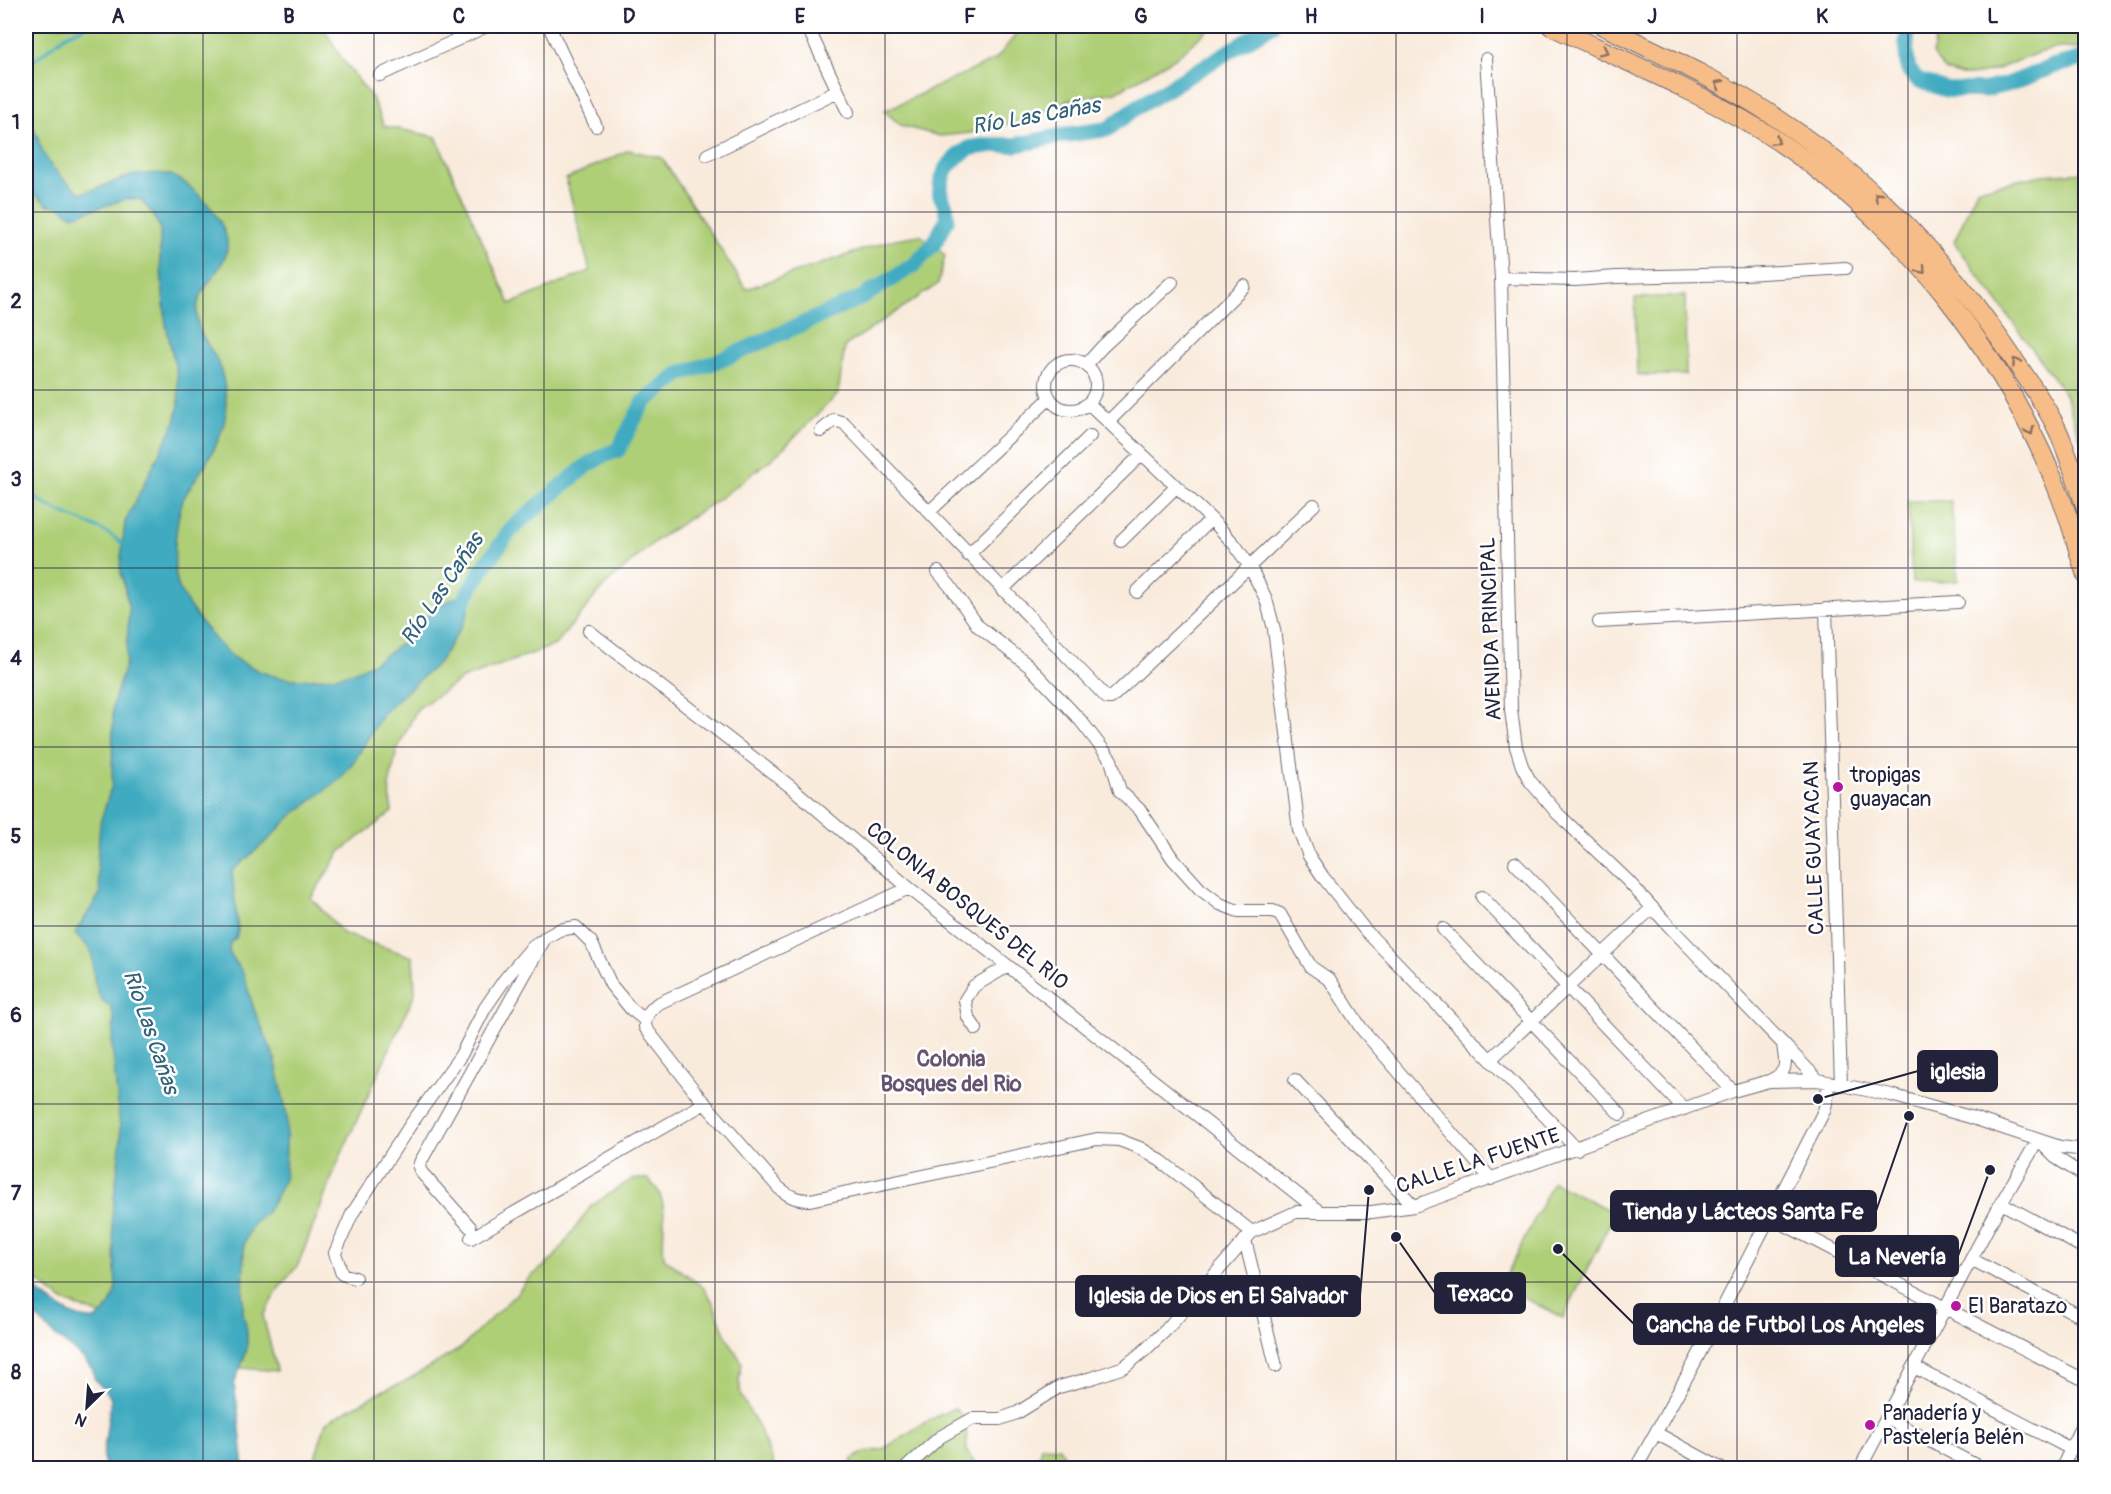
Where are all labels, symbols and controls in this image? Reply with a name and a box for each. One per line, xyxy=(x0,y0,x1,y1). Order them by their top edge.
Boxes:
text: A xyxy=(112,4,125,29)
text: B xyxy=(283,4,295,29)
text: C xyxy=(453,4,465,29)
text: D xyxy=(623,4,636,29)
text: E xyxy=(795,4,806,29)
text: F xyxy=(964,4,976,29)
text: G xyxy=(1134,4,1148,29)
text: H xyxy=(1305,4,1318,29)
text: I xyxy=(1479,4,1485,29)
text: J xyxy=(1647,4,1657,29)
text: K xyxy=(1816,4,1828,29)
text: L xyxy=(1987,4,1999,29)
one-way arrow xyxy=(1597,43,1608,55)
one-way arrow xyxy=(1715,80,1725,91)
water label: Río Las Cañas xyxy=(970,91,1104,141)
text: 1 xyxy=(12,110,20,135)
one-way arrow xyxy=(1769,134,1780,145)
one-way arrow xyxy=(1874,193,1885,204)
one-way arrow xyxy=(1915,263,1926,274)
text: 2 xyxy=(10,289,22,314)
one-way arrow xyxy=(2012,357,2023,368)
one-way arrow xyxy=(2023,425,2034,435)
text: 3 xyxy=(10,467,22,492)
water label: Río Las Cañas xyxy=(394,526,491,650)
street label: AVENIDA PRINCIPAL xyxy=(1474,537,1508,721)
text: 4 xyxy=(10,646,22,671)
street label: CALLE GUAYACAN xyxy=(1797,761,1831,935)
place label: tropigas guayacan xyxy=(1849,762,1931,813)
marker: tropigas guayacan xyxy=(1831,780,1845,794)
street label: COLONIA BOSQUES DEL RIO xyxy=(860,816,1074,996)
text: 5 xyxy=(11,824,22,849)
water label: Río Las Cañas xyxy=(117,966,186,1100)
text: 6 xyxy=(10,1003,22,1028)
district label: Colonia Bosques del Rio xyxy=(880,1045,1022,1098)
callout: iglesia xyxy=(1918,1051,1997,1091)
text: iglesia xyxy=(1930,1058,1986,1086)
street label: CALLE LA FUENTE xyxy=(1393,1122,1563,1200)
text: 7 xyxy=(11,1181,22,1206)
callout: Tienda y Lácteos Santa Fe xyxy=(1611,1191,1876,1231)
text: Tienda y Lácteos Santa Fe xyxy=(1622,1198,1865,1226)
callout: La Nevería xyxy=(1836,1236,1958,1276)
text: La Nevería xyxy=(1848,1243,1946,1271)
callout: Texaco xyxy=(1435,1273,1525,1313)
callout: Iglesia de Dios en El Salvador xyxy=(1076,1276,1360,1316)
text: Texaco xyxy=(1446,1280,1513,1308)
text: Iglesia de Dios en El Salvador xyxy=(1088,1282,1349,1310)
place label: El Baratazo xyxy=(1968,1293,2067,1320)
marker: El Baratazo xyxy=(1949,1299,1963,1313)
callout: Cancha de Futbol Los Angeles xyxy=(1634,1304,1935,1344)
text: Cancha de Futbol Los Angeles xyxy=(1646,1311,1924,1339)
text: 8 xyxy=(11,1360,21,1385)
north arrow xyxy=(57,1377,117,1437)
place label: Panadería y Pastelería Belén xyxy=(1882,1400,2024,1451)
text: N xyxy=(72,1408,90,1431)
marker: Panadería y Pastelería Belén xyxy=(1863,1418,1877,1432)

